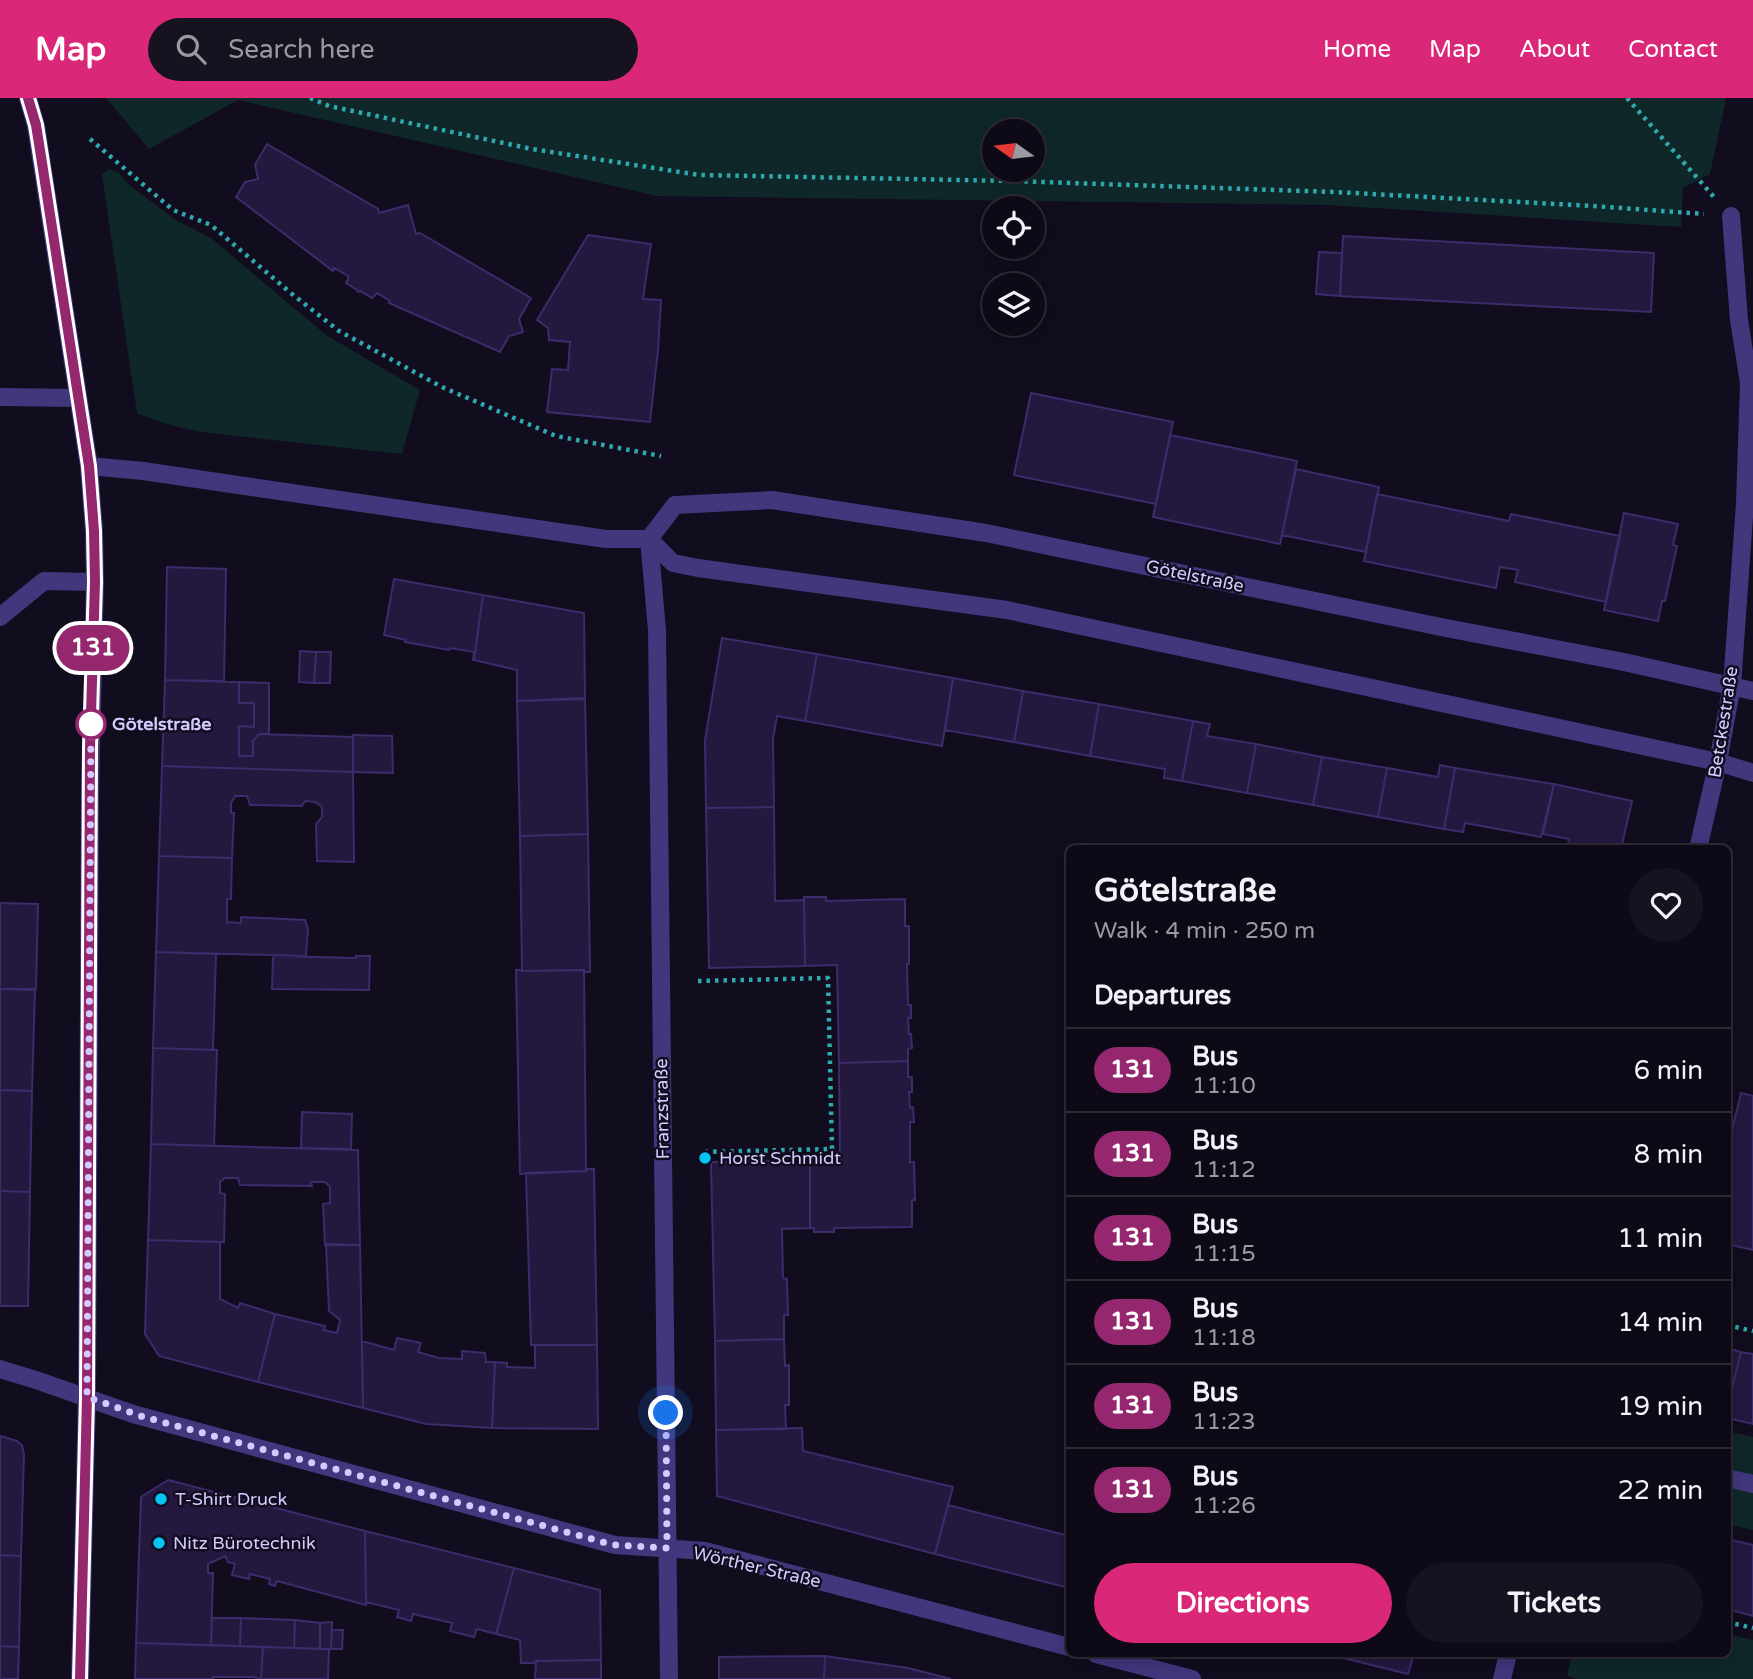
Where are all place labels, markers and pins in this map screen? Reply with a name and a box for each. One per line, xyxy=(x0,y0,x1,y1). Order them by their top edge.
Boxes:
marker: Götelstraße xyxy=(76,709,106,739)
place label: Götelstraße xyxy=(112,713,212,735)
place label: Horst Schmidt xyxy=(719,1147,841,1169)
marker: Horst Schmidt xyxy=(697,1150,713,1166)
place label: T-Shirt Druck xyxy=(175,1488,287,1510)
marker: T-Shirt Druck xyxy=(153,1491,169,1507)
place label: Nitz Bürotechnik xyxy=(173,1532,316,1554)
marker: Nitz Bürotechnik xyxy=(151,1535,167,1551)

